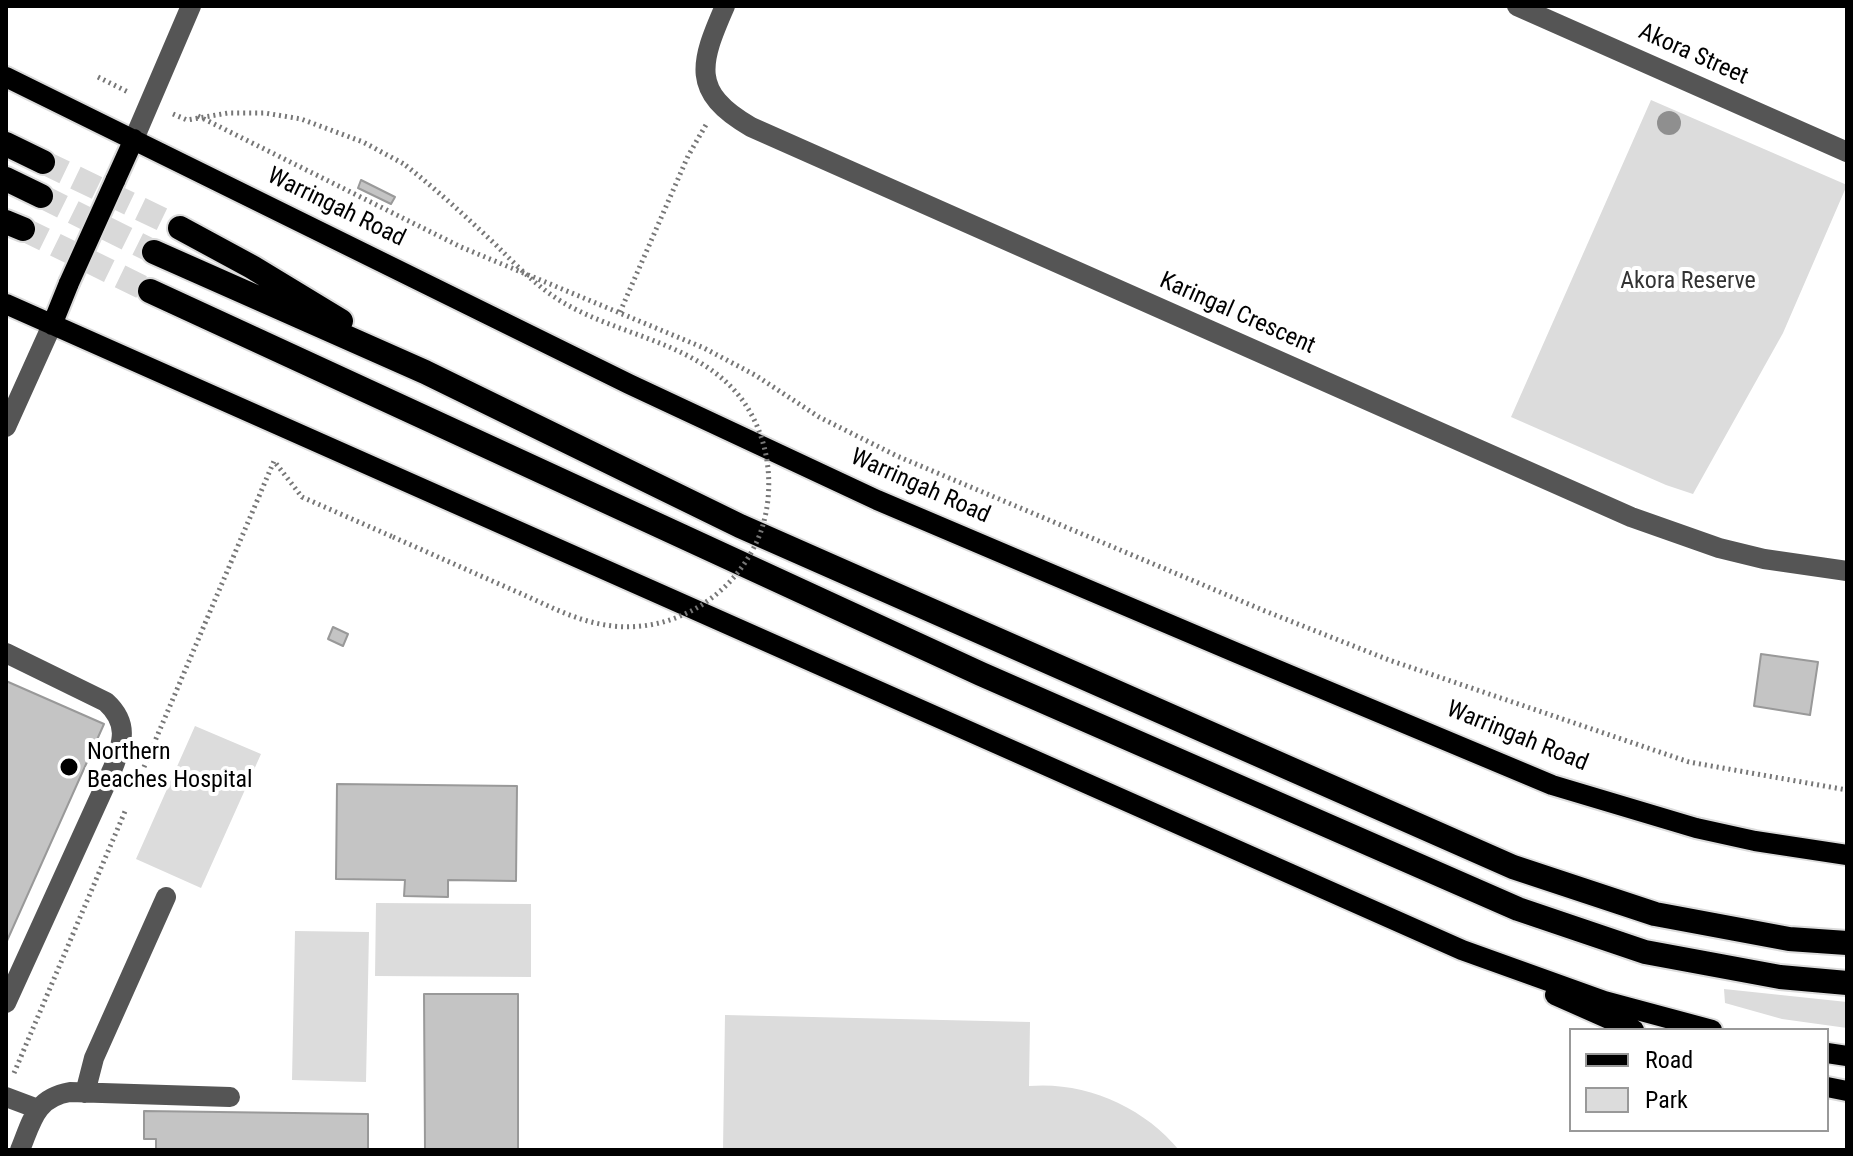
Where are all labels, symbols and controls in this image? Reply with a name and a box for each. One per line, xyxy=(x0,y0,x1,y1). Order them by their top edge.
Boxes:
street label: Akora Street xyxy=(1634,18,1752,92)
street label: Warringah Road xyxy=(262,162,410,254)
street label: Karingal Crescent xyxy=(1155,267,1319,361)
park label: Akora Reserve xyxy=(1620,268,1756,296)
street label: Warringah Road xyxy=(846,443,994,531)
street label: Warringah Road xyxy=(1442,696,1592,778)
place label: Northern Beaches Hospital xyxy=(87,739,253,795)
marker: Northern Beaches Hospital xyxy=(58,756,80,778)
legend xyxy=(1569,1028,1829,1132)
text: Road xyxy=(1645,1046,1693,1074)
text: Park xyxy=(1645,1086,1688,1114)

